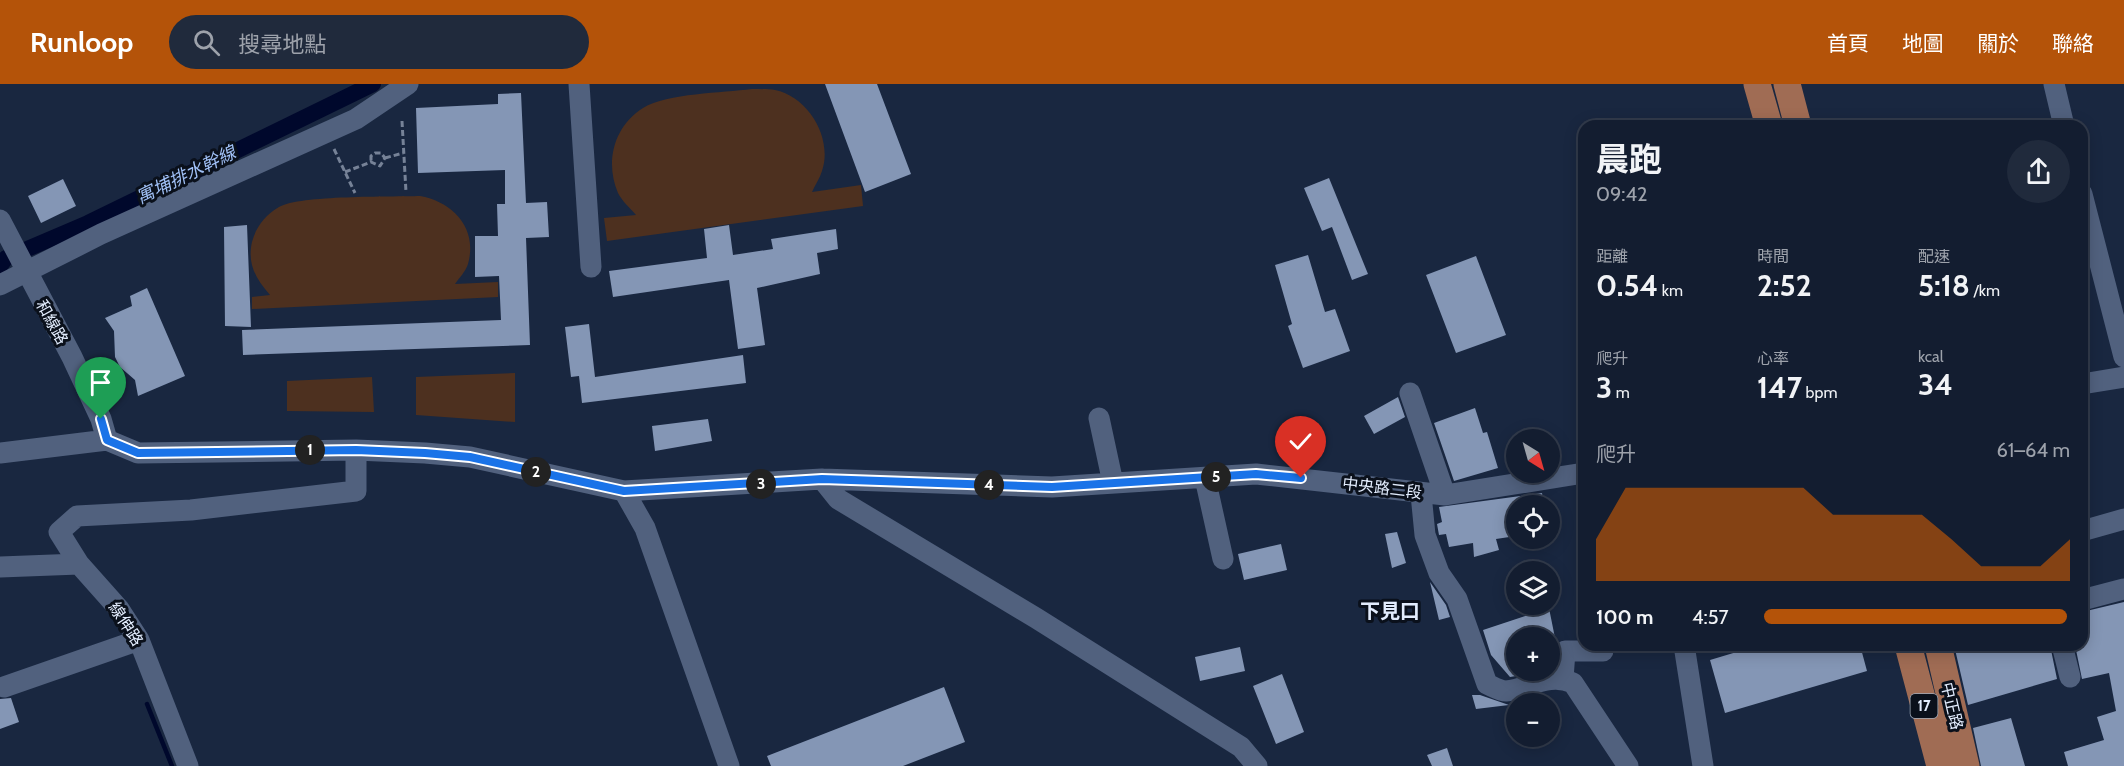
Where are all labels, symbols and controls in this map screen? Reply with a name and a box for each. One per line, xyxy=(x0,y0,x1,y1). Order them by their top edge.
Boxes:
search box xyxy=(169,15,589,69)
text: Runloop xyxy=(30,25,133,59)
icon: search xyxy=(190,26,223,59)
text: 搜尋地點 xyxy=(238,31,326,58)
text: 首頁 xyxy=(1827,31,1869,56)
text: 地圖 xyxy=(1902,31,1944,56)
text: 關於 xyxy=(1977,31,2019,56)
text: 聯絡 xyxy=(2052,31,2094,56)
text: 晨跑 xyxy=(1596,139,1662,179)
button: share xyxy=(2007,140,2070,203)
water label: 寓埔排水幹線 xyxy=(133,141,241,209)
text: 09:42 xyxy=(1596,182,1648,206)
text: 距離 xyxy=(1596,247,1628,266)
text: 時間 xyxy=(1757,247,1789,266)
text: 配速 xyxy=(1918,247,1950,266)
text: 0.54 xyxy=(1596,267,1658,304)
text: 2:52 xyxy=(1757,267,1812,304)
text: 5:18 xyxy=(1918,267,1970,304)
text: km xyxy=(1658,281,1683,300)
text: /km xyxy=(1970,281,2000,300)
street label: 和線路 xyxy=(32,296,72,348)
text: kcal xyxy=(1918,347,1944,366)
text: 爬升 xyxy=(1596,349,1628,368)
text: 心率 xyxy=(1757,349,1789,368)
pin xyxy=(75,357,126,419)
icon: arrive xyxy=(84,366,117,399)
text: 34 xyxy=(1918,366,1953,403)
text: 3 xyxy=(1596,369,1612,406)
text: 147 xyxy=(1757,369,1802,406)
text: m xyxy=(1612,383,1630,402)
text: bpm xyxy=(1802,383,1837,402)
pin xyxy=(1275,416,1326,478)
icon: check xyxy=(1284,425,1317,458)
north arrow xyxy=(1506,429,1560,483)
map controls xyxy=(1506,429,1560,747)
pin: 1 xyxy=(295,435,325,465)
text: 61–64 m xyxy=(1996,438,2070,462)
text: 1 xyxy=(307,440,313,459)
text: 爬升 xyxy=(1596,442,1636,466)
pin: 2 xyxy=(521,457,551,487)
text: 2 xyxy=(532,462,540,481)
pin: 5 xyxy=(1201,462,1231,492)
text: 5 xyxy=(1212,467,1220,486)
pin: 3 xyxy=(746,469,776,499)
pin: 4 xyxy=(974,470,1004,500)
text: 3 xyxy=(757,474,765,493)
street label: 中央路二段 xyxy=(1341,474,1423,502)
text: 4 xyxy=(984,475,994,494)
button: locate xyxy=(1506,495,1560,549)
button: layers xyxy=(1506,561,1560,615)
street label: 線伸路 xyxy=(105,599,147,649)
district label: 下見口 xyxy=(1360,599,1420,623)
text: 100 m xyxy=(1596,605,1654,629)
text: 4:57 xyxy=(1692,605,1729,629)
button: + xyxy=(1506,627,1560,681)
street label: 中正路 xyxy=(1937,680,1967,732)
button: − xyxy=(1506,693,1560,747)
road number: 17 xyxy=(1910,694,1938,718)

